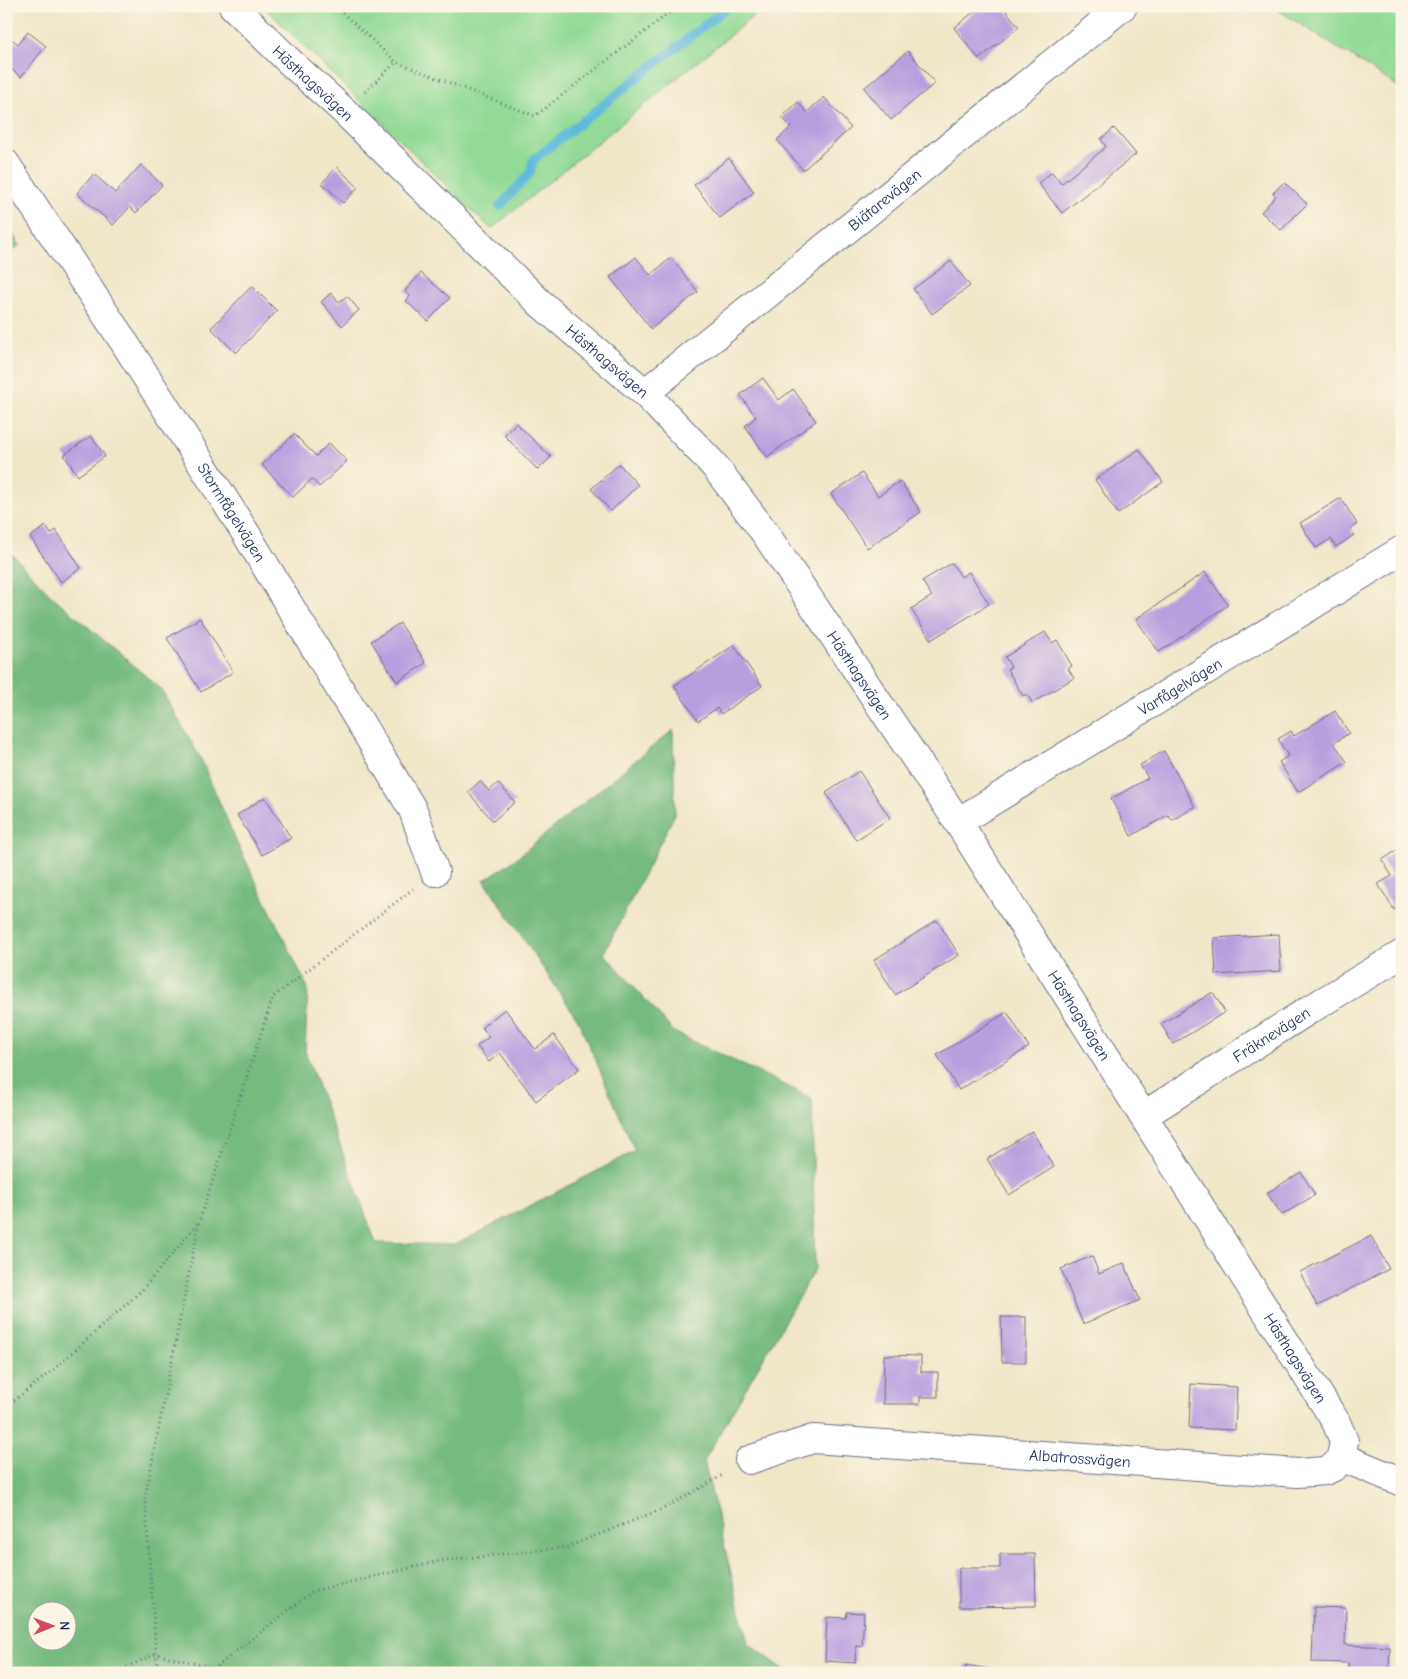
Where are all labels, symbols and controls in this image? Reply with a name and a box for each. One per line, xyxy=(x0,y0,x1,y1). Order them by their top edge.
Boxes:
street label: Hästhagsvägen xyxy=(268,42,357,125)
street label: Biätarevägen xyxy=(845,165,925,235)
street label: Hästhagsvägen xyxy=(562,321,652,402)
street label: Stormfågelvägen xyxy=(193,460,269,565)
street label: Hästhagsvägen xyxy=(823,628,895,723)
street label: Varfågelvägen xyxy=(1135,655,1225,719)
street label: Hästhagsvägen xyxy=(1044,967,1114,1064)
street label: Fräknevägen xyxy=(1230,1004,1314,1066)
street label: Hästhagsvägen xyxy=(1260,1310,1330,1407)
street label: Albatrossvägen xyxy=(1028,1446,1131,1471)
north arrow xyxy=(28,1602,78,1652)
text: N xyxy=(56,1621,73,1630)

